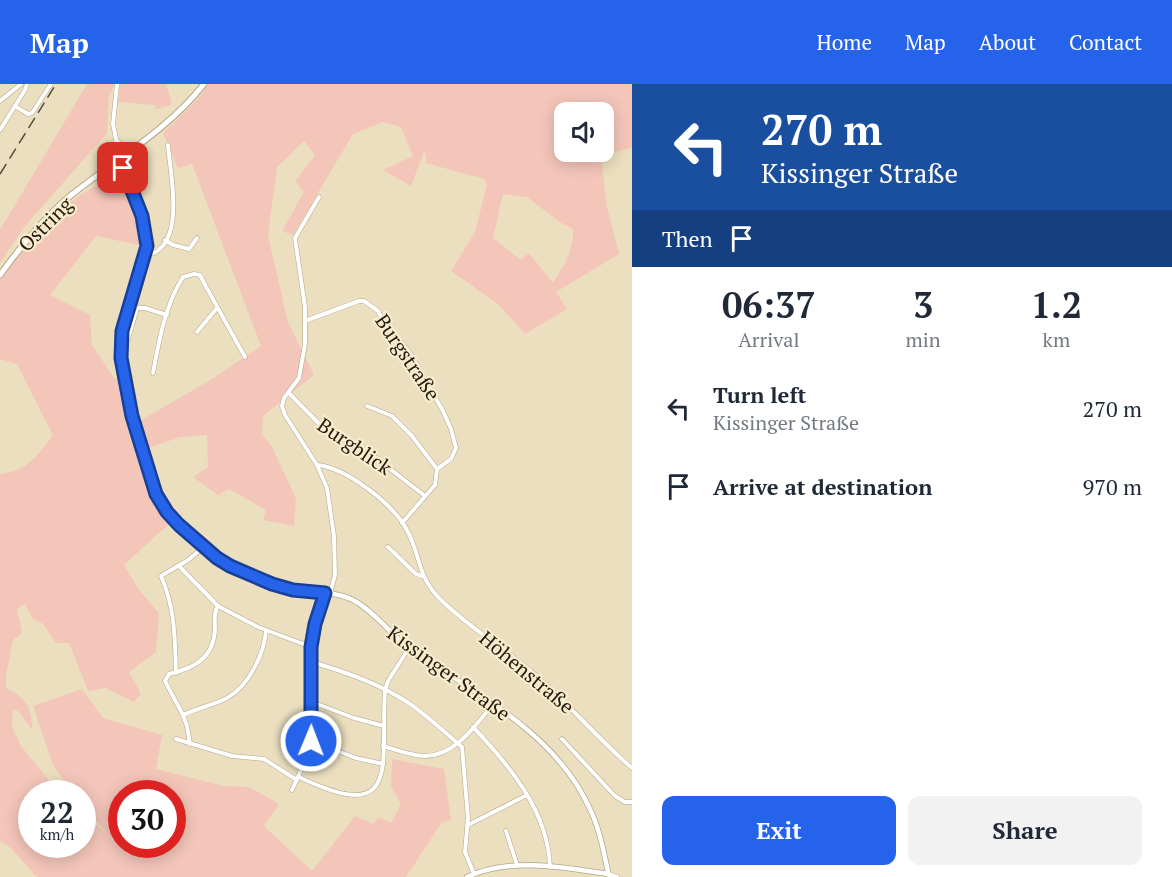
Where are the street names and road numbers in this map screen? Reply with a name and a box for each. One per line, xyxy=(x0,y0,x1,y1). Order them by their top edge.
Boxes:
street label: Ostring xyxy=(12,190,79,257)
street label: Burgstraße xyxy=(369,309,447,405)
street label: Burgblick xyxy=(312,411,398,481)
street label: Kissinger Straße xyxy=(382,619,516,727)
street label: Höhenstraße xyxy=(474,624,580,720)

